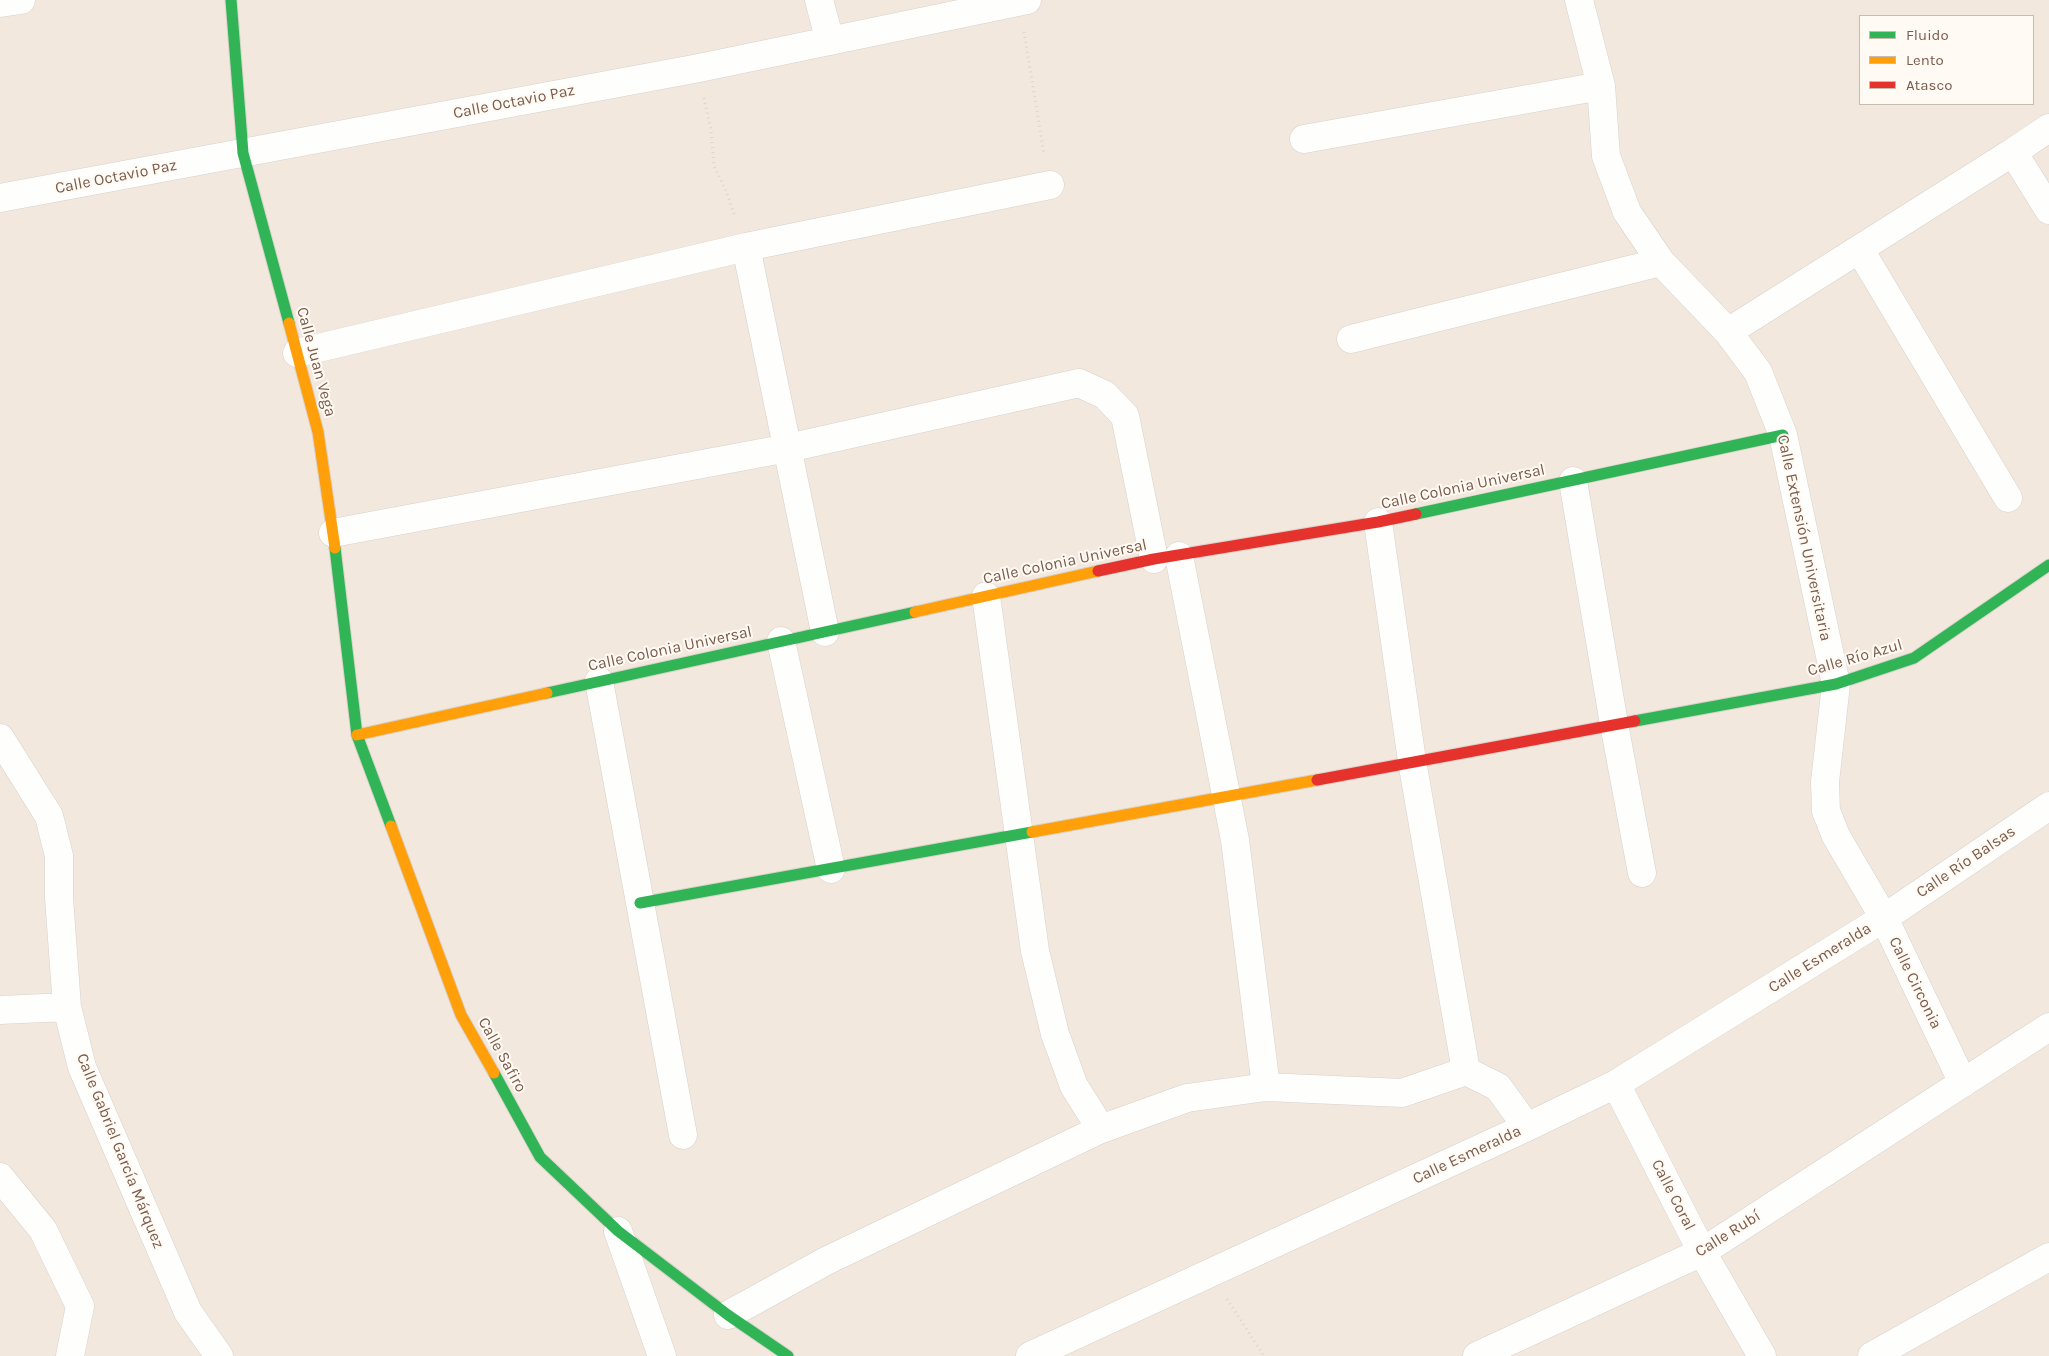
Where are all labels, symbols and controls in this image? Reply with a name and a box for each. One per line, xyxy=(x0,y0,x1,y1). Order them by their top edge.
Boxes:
legend xyxy=(1859,15,2034,105)
text: Fluido xyxy=(1906,26,1949,44)
text: Lento xyxy=(1906,51,1944,69)
text: Atasco xyxy=(1906,76,1952,94)
street label: Calle Octavio Paz xyxy=(451,81,577,123)
street label: Calle Octavio Paz xyxy=(53,156,179,198)
street label: Calle Juan Vega xyxy=(292,305,340,419)
street label: Calle Extensión Universitaria xyxy=(1773,433,1835,643)
street label: Calle Colonia Universal xyxy=(1379,460,1547,514)
street label: Calle Colonia Universal xyxy=(981,535,1149,589)
street label: Calle Colonia Universal xyxy=(586,622,754,676)
street label: Calle Río Azul xyxy=(1805,635,1905,681)
street label: Calle Río Balsas xyxy=(1913,822,2019,902)
street label: Calle Esmeralda xyxy=(1765,919,1875,997)
street label: Calle Circonia xyxy=(1884,934,1946,1032)
street label: Calle Safiro xyxy=(474,1014,530,1096)
street label: Calle Gabriel García Márquez xyxy=(72,1051,168,1251)
street label: Calle Esmeralda xyxy=(1410,1121,1524,1189)
street label: Calle Coral xyxy=(1647,1156,1699,1234)
street label: Calle Rubí xyxy=(1692,1206,1764,1262)

